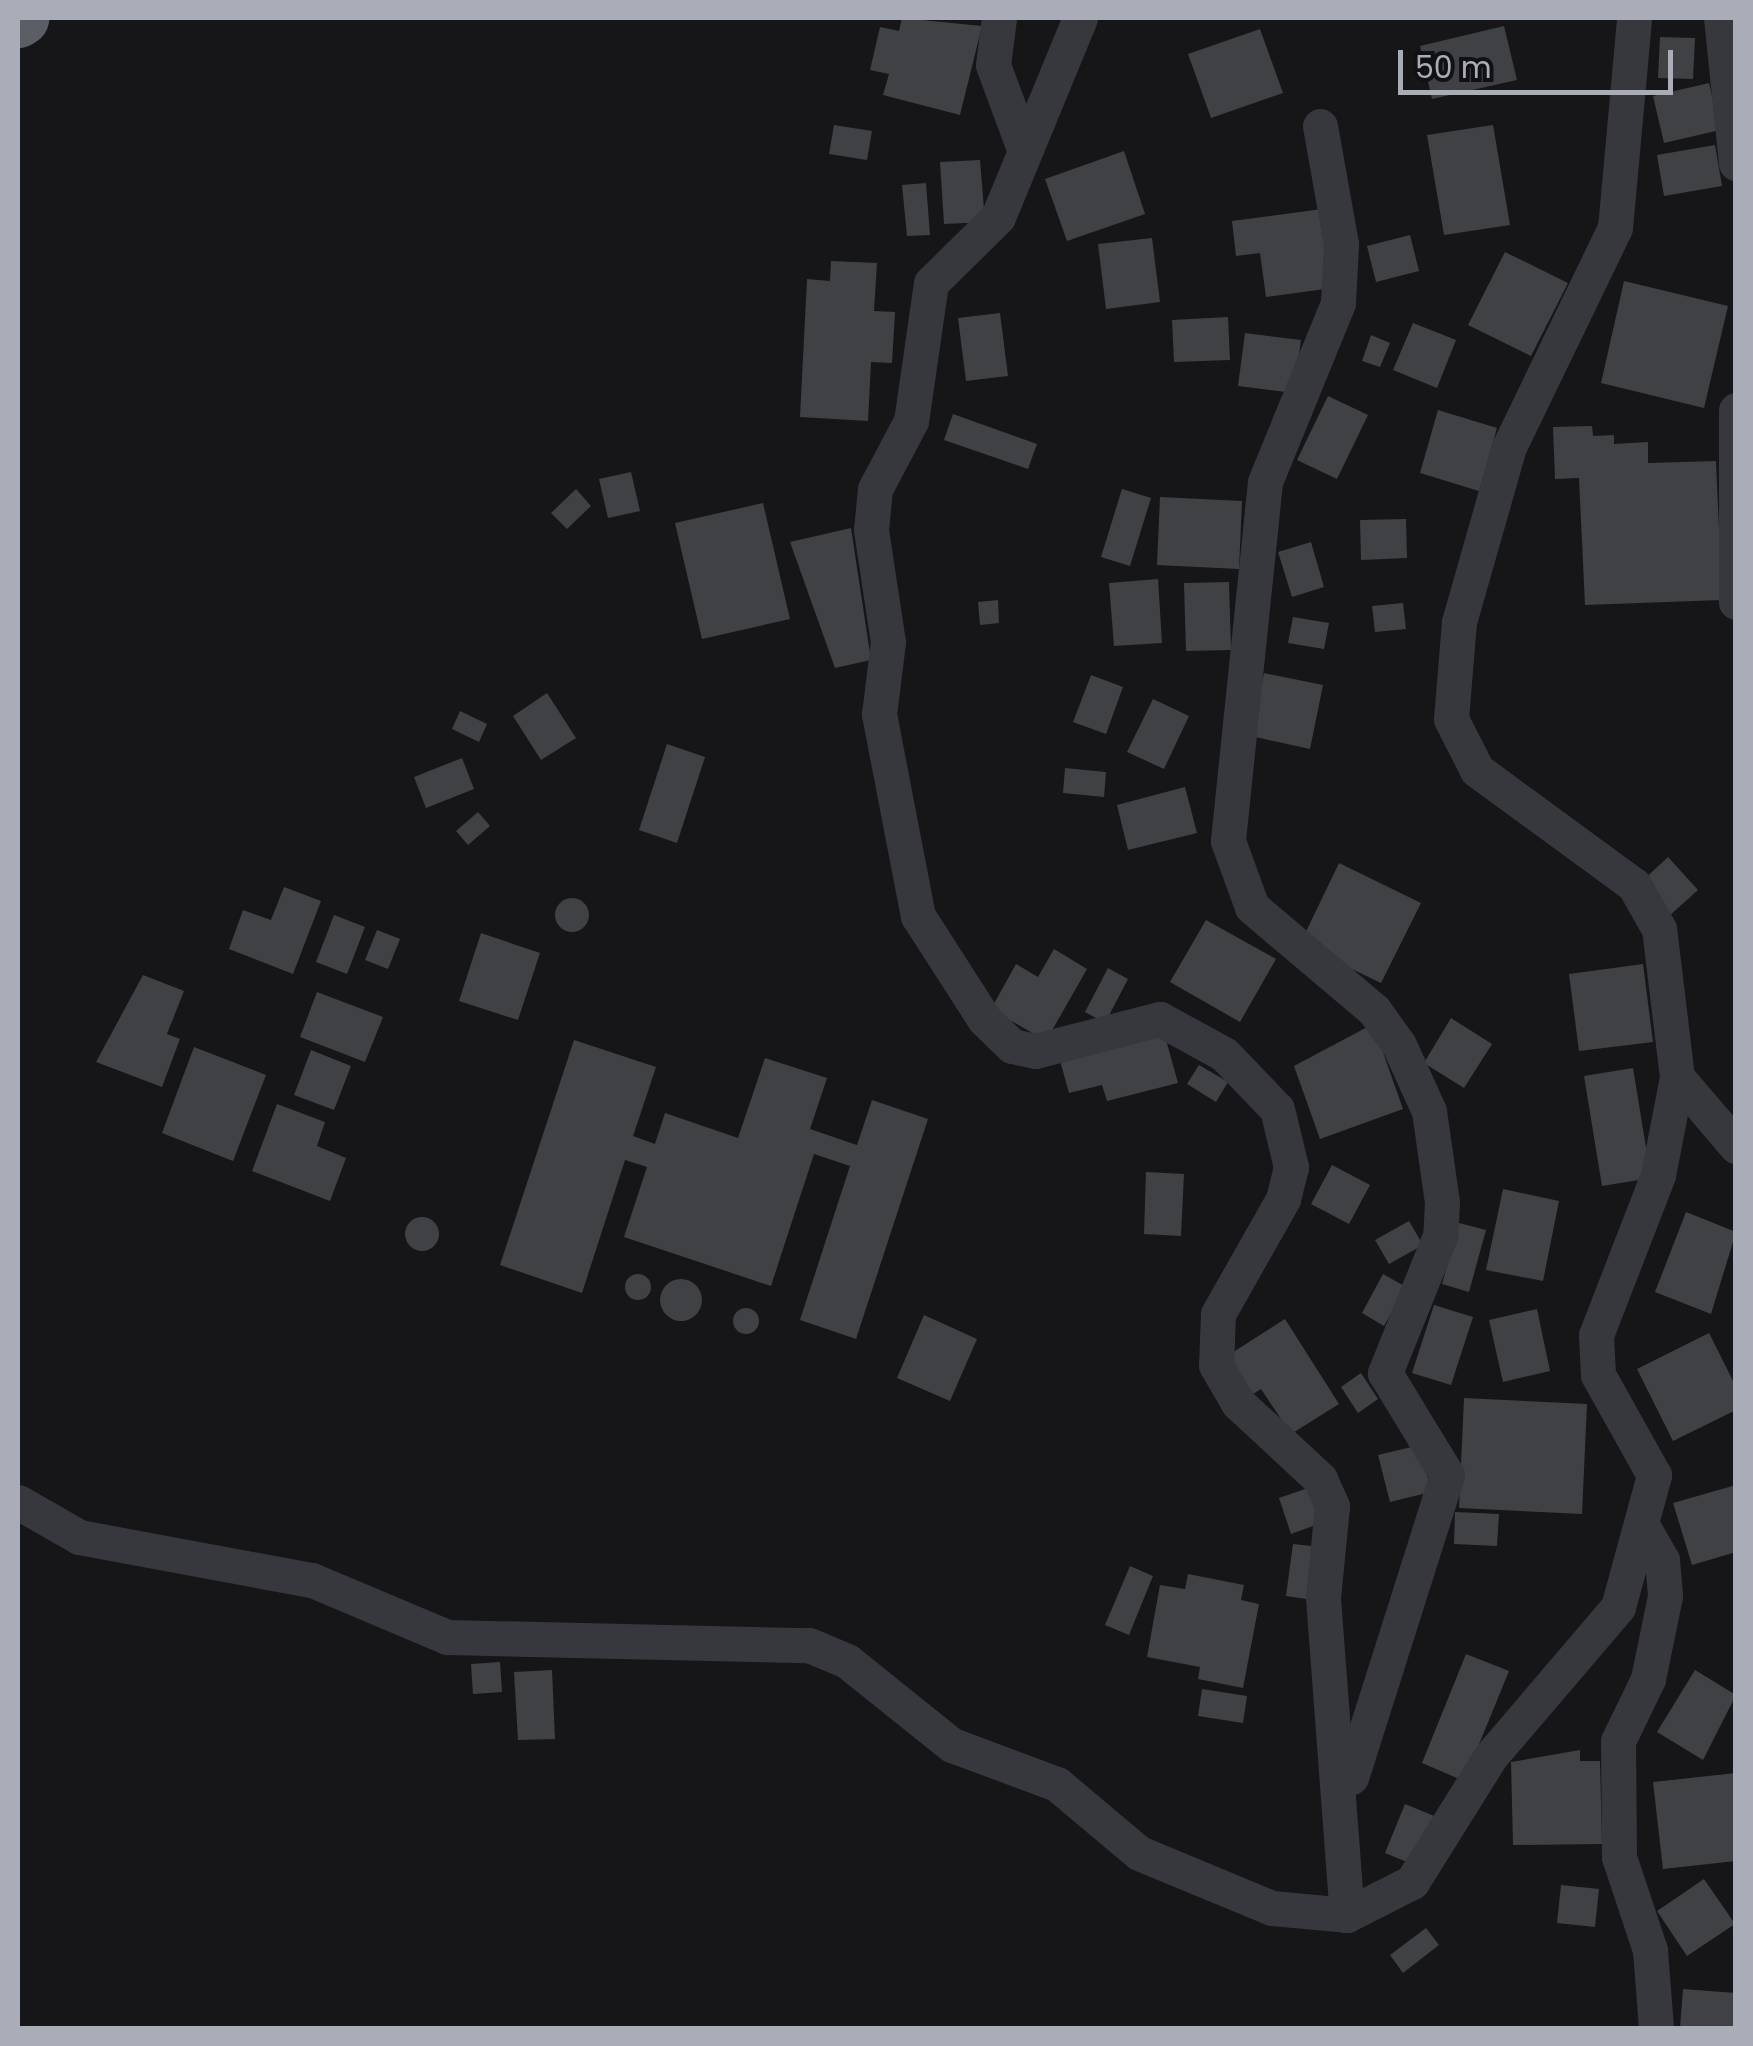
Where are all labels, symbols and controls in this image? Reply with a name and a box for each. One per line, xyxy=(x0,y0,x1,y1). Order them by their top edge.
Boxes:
scale bar xyxy=(1403,30,1678,92)
text: 50 m xyxy=(1415,46,1492,89)

